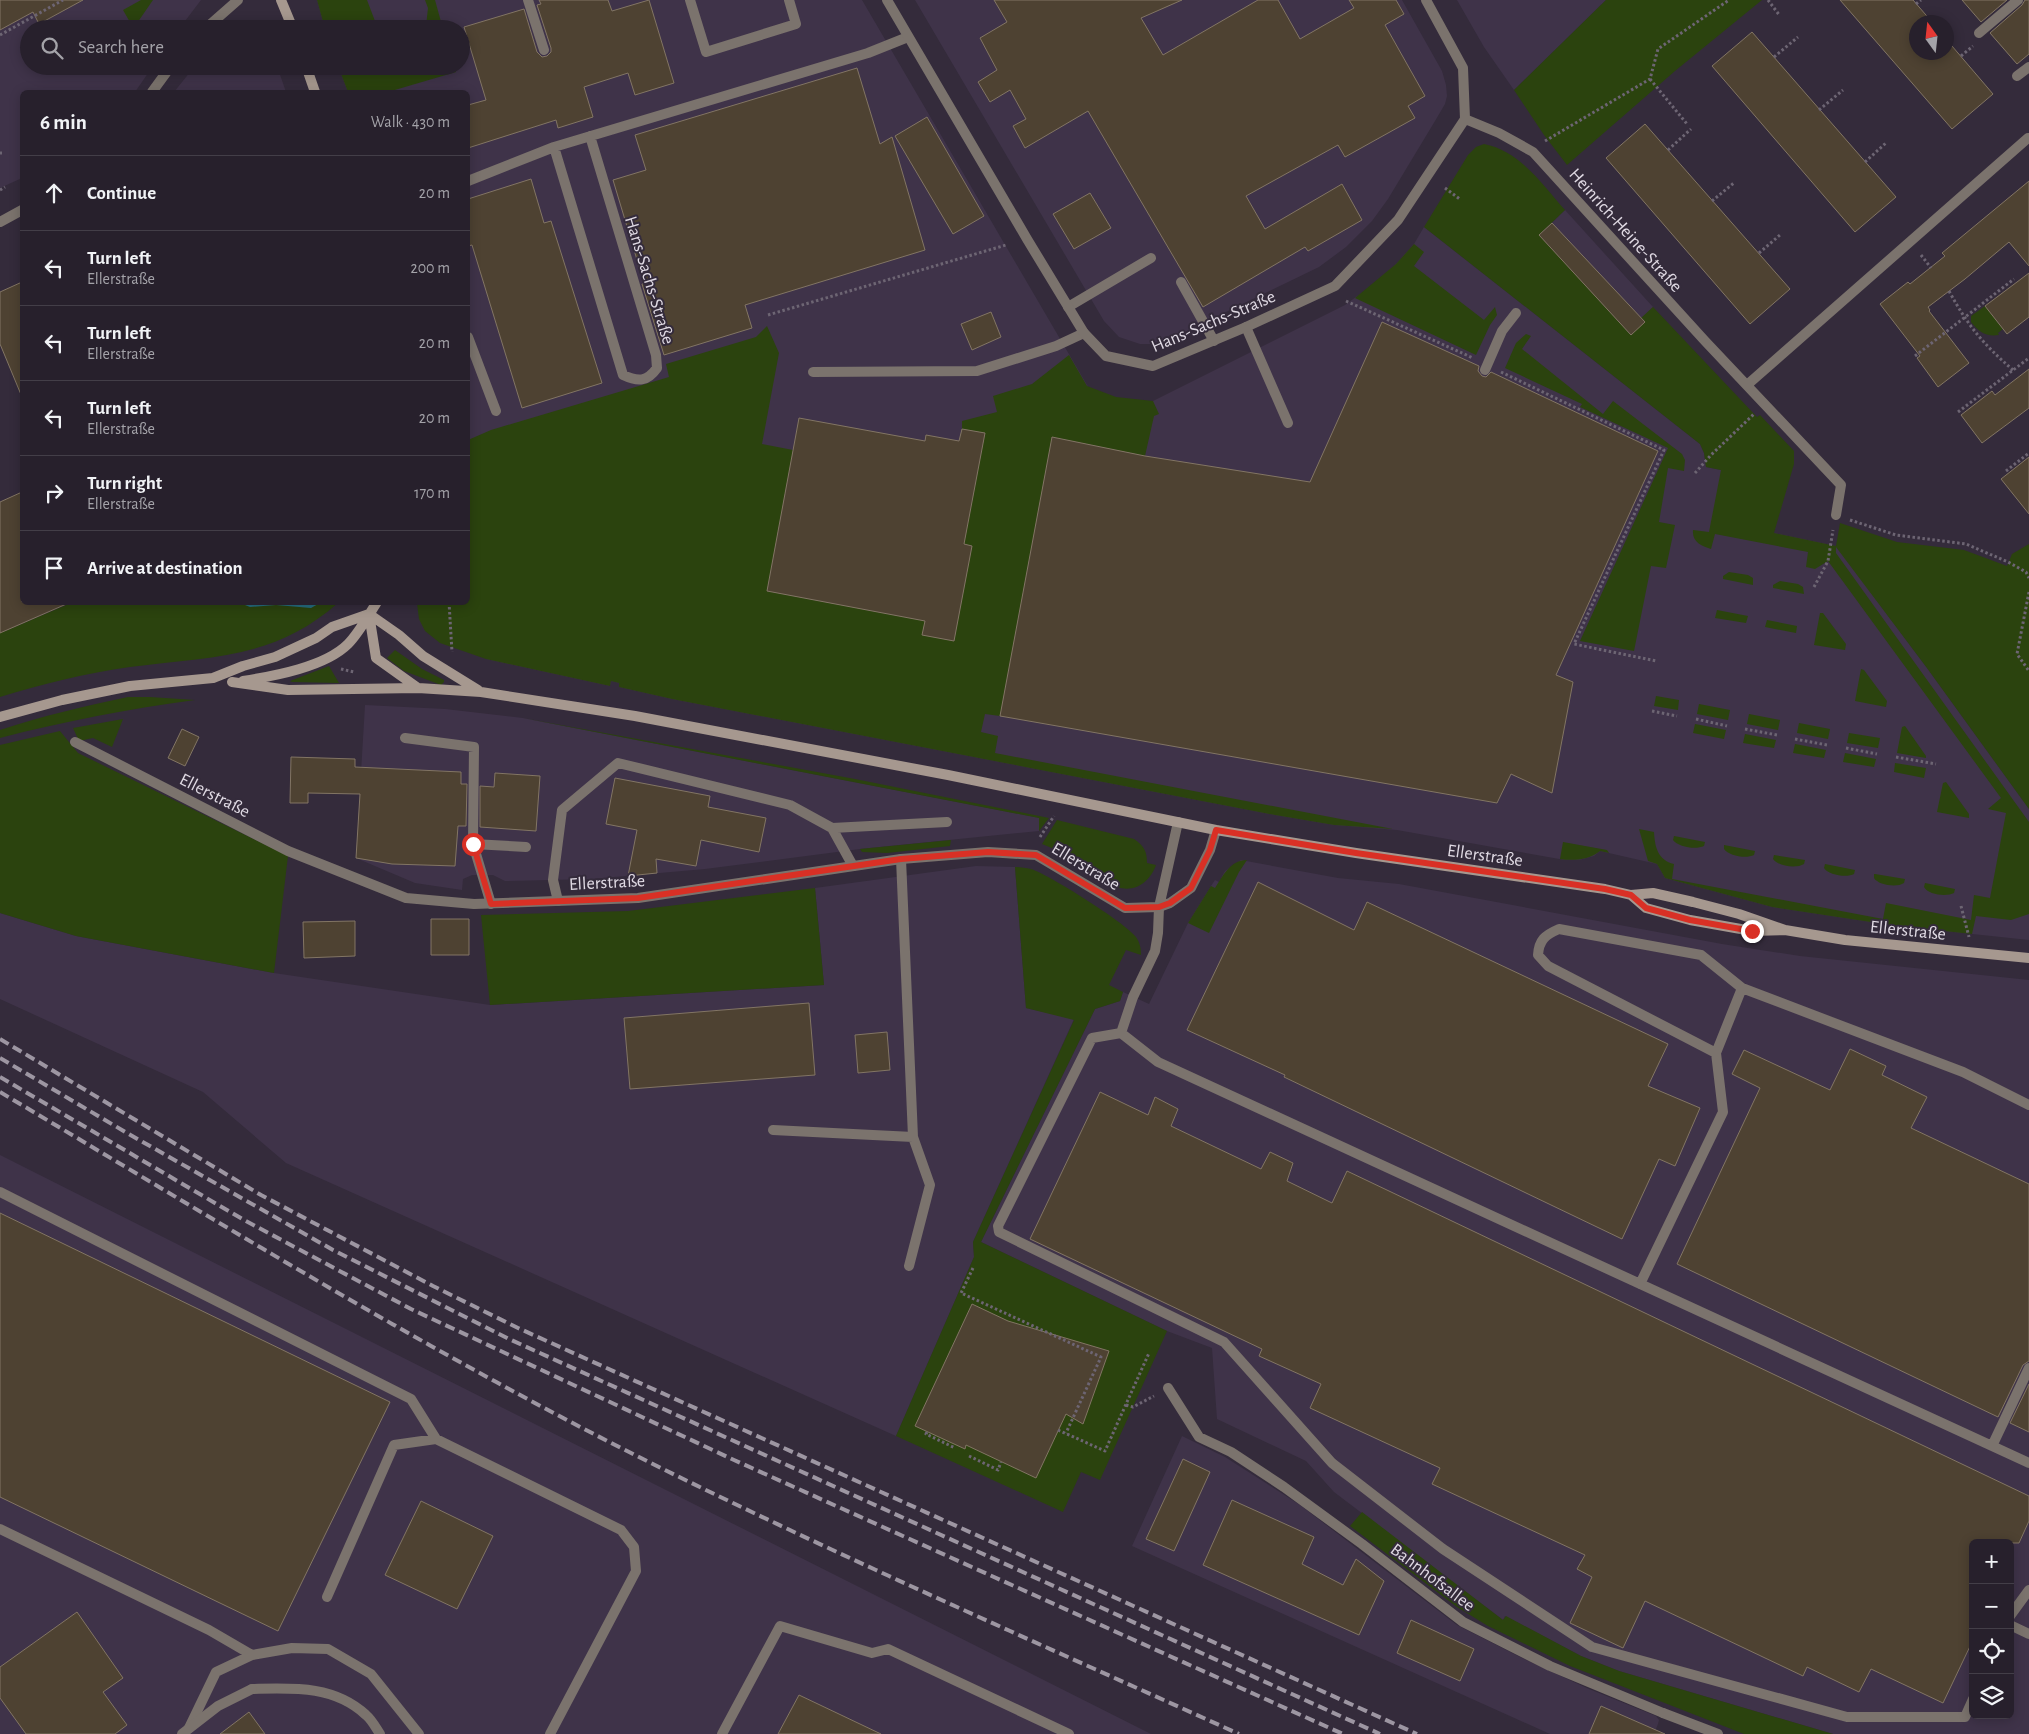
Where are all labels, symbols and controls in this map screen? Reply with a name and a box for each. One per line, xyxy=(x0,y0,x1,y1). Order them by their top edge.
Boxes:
north arrow xyxy=(1909,15,1954,60)
search box xyxy=(20,20,470,75)
icon: search xyxy=(38,34,66,62)
text: Search here xyxy=(78,38,164,57)
text: 6 min xyxy=(40,112,87,133)
text: Walk · 430 m xyxy=(371,114,450,130)
street label: Heinrich-Heine-Straße xyxy=(1565,165,1685,296)
icon: ahead xyxy=(40,179,68,207)
text: Continue xyxy=(87,184,156,203)
text: 20 m xyxy=(419,185,450,201)
street label: Hans-Sachs-Straße xyxy=(621,214,677,346)
text: Turn left xyxy=(87,249,151,268)
icon: left xyxy=(40,254,68,282)
text: 200 m xyxy=(410,260,450,276)
text: Ellerstraße xyxy=(87,271,155,287)
street label: Hans-Sachs-Straße xyxy=(1149,288,1278,356)
text: Turn left xyxy=(87,324,151,343)
icon: left xyxy=(40,329,68,357)
text: 20 m xyxy=(419,335,450,351)
text: Ellerstraße xyxy=(87,346,155,362)
text: Turn left xyxy=(87,399,151,418)
icon: left xyxy=(40,404,68,432)
text: 20 m xyxy=(419,410,450,426)
text: Ellerstraße xyxy=(87,421,155,437)
text: Turn right xyxy=(87,474,162,493)
icon: right xyxy=(40,479,68,507)
text: 170 m xyxy=(414,485,450,501)
text: Ellerstraße xyxy=(87,496,155,512)
icon: arrive xyxy=(40,554,68,582)
text: Arrive at destination xyxy=(87,559,243,578)
street label: Ellerstraße xyxy=(176,771,253,821)
route start xyxy=(462,833,485,856)
street label: Ellerstraße xyxy=(1048,839,1123,894)
street label: Ellerstraße xyxy=(1446,842,1524,870)
street label: Ellerstraße xyxy=(568,872,646,894)
street label: Ellerstraße xyxy=(1869,918,1947,944)
route end xyxy=(1741,920,1764,943)
map controls xyxy=(1969,1539,2014,1719)
button: + xyxy=(1969,1539,2014,1584)
street label: Bahnhofsallee xyxy=(1387,1540,1478,1615)
button: − xyxy=(1969,1584,2014,1629)
button: locate xyxy=(1969,1629,2014,1674)
button: layers xyxy=(1969,1674,2014,1719)

